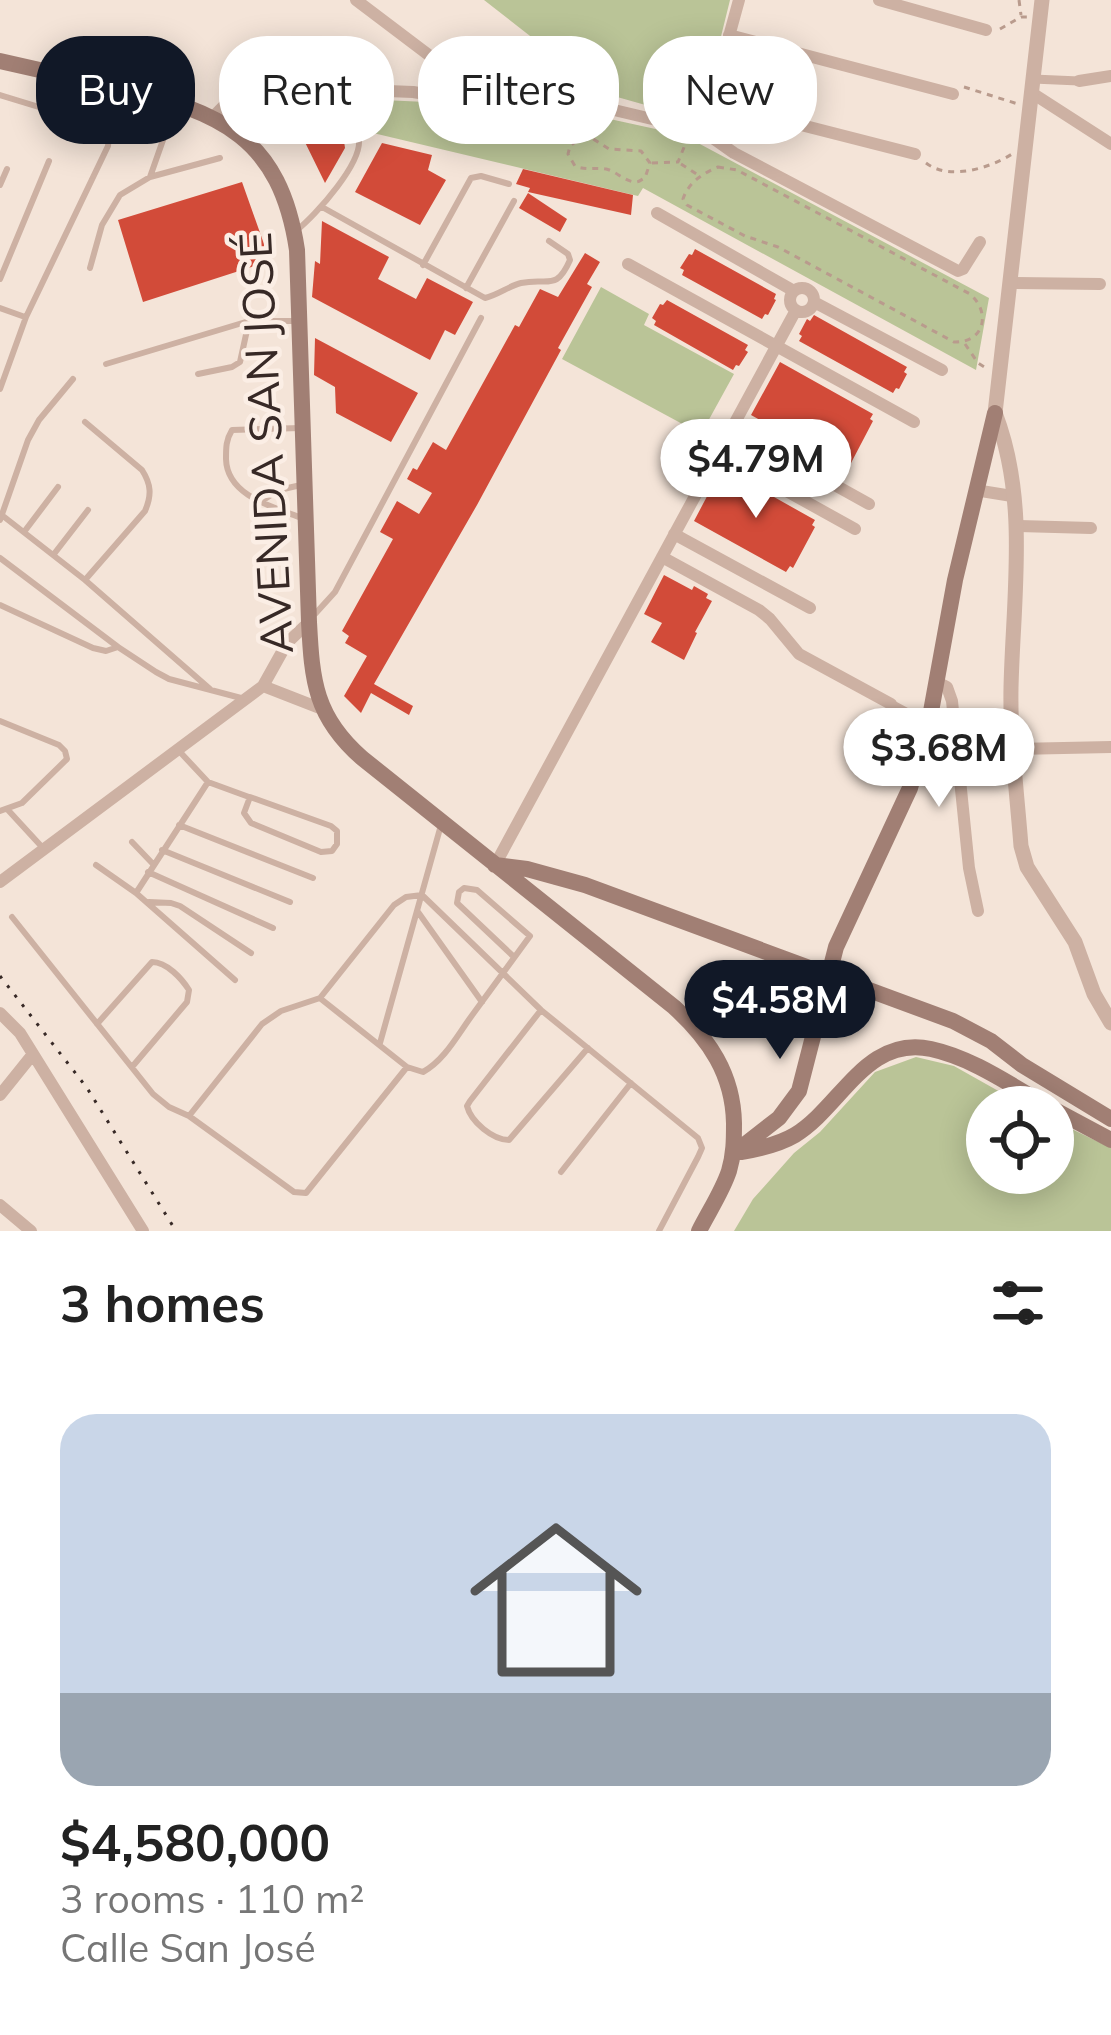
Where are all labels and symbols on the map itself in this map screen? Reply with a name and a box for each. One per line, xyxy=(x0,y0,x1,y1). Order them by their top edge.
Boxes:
street label: AVENIDA SAN JOSÉ xyxy=(226,231,304,655)
pin: $4.79M xyxy=(658,419,854,521)
pin: $3.68M xyxy=(841,708,1037,810)
pin: $4.58M xyxy=(682,960,878,1062)

